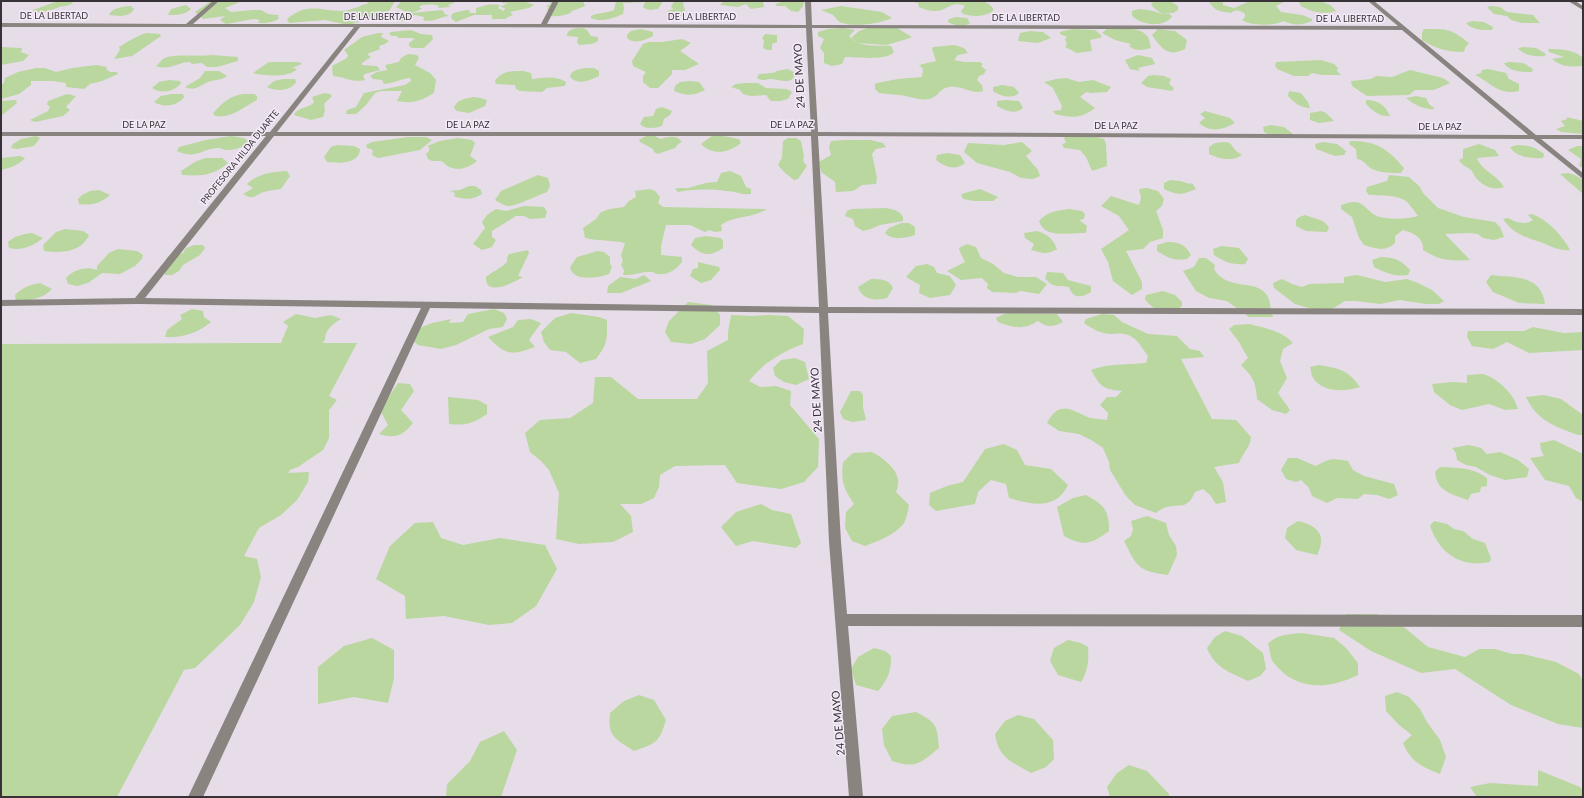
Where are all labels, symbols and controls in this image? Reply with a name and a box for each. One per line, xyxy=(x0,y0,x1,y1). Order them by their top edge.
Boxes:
street label: DE LA LIBERTAD xyxy=(20,10,88,21)
street label: DE LA LIBERTAD xyxy=(344,11,412,22)
street label: DE LA LIBERTAD xyxy=(668,11,736,22)
street label: DE LA LIBERTAD xyxy=(992,12,1060,23)
street label: DE LA LIBERTAD xyxy=(1316,13,1384,24)
street label: 24 DE MAYO xyxy=(790,43,807,109)
street label: PROFESORA HILDA DUARTE xyxy=(198,107,281,206)
street label: DE LA PAZ xyxy=(122,119,166,130)
street label: DE LA PAZ xyxy=(446,119,490,130)
street label: DE LA PAZ xyxy=(770,119,814,130)
street label: DE LA PAZ xyxy=(1094,120,1138,131)
street label: DE LA PAZ xyxy=(1418,121,1462,132)
street label: 24 DE MAYO xyxy=(807,367,824,433)
street label: 24 DE MAYO xyxy=(828,690,847,756)

